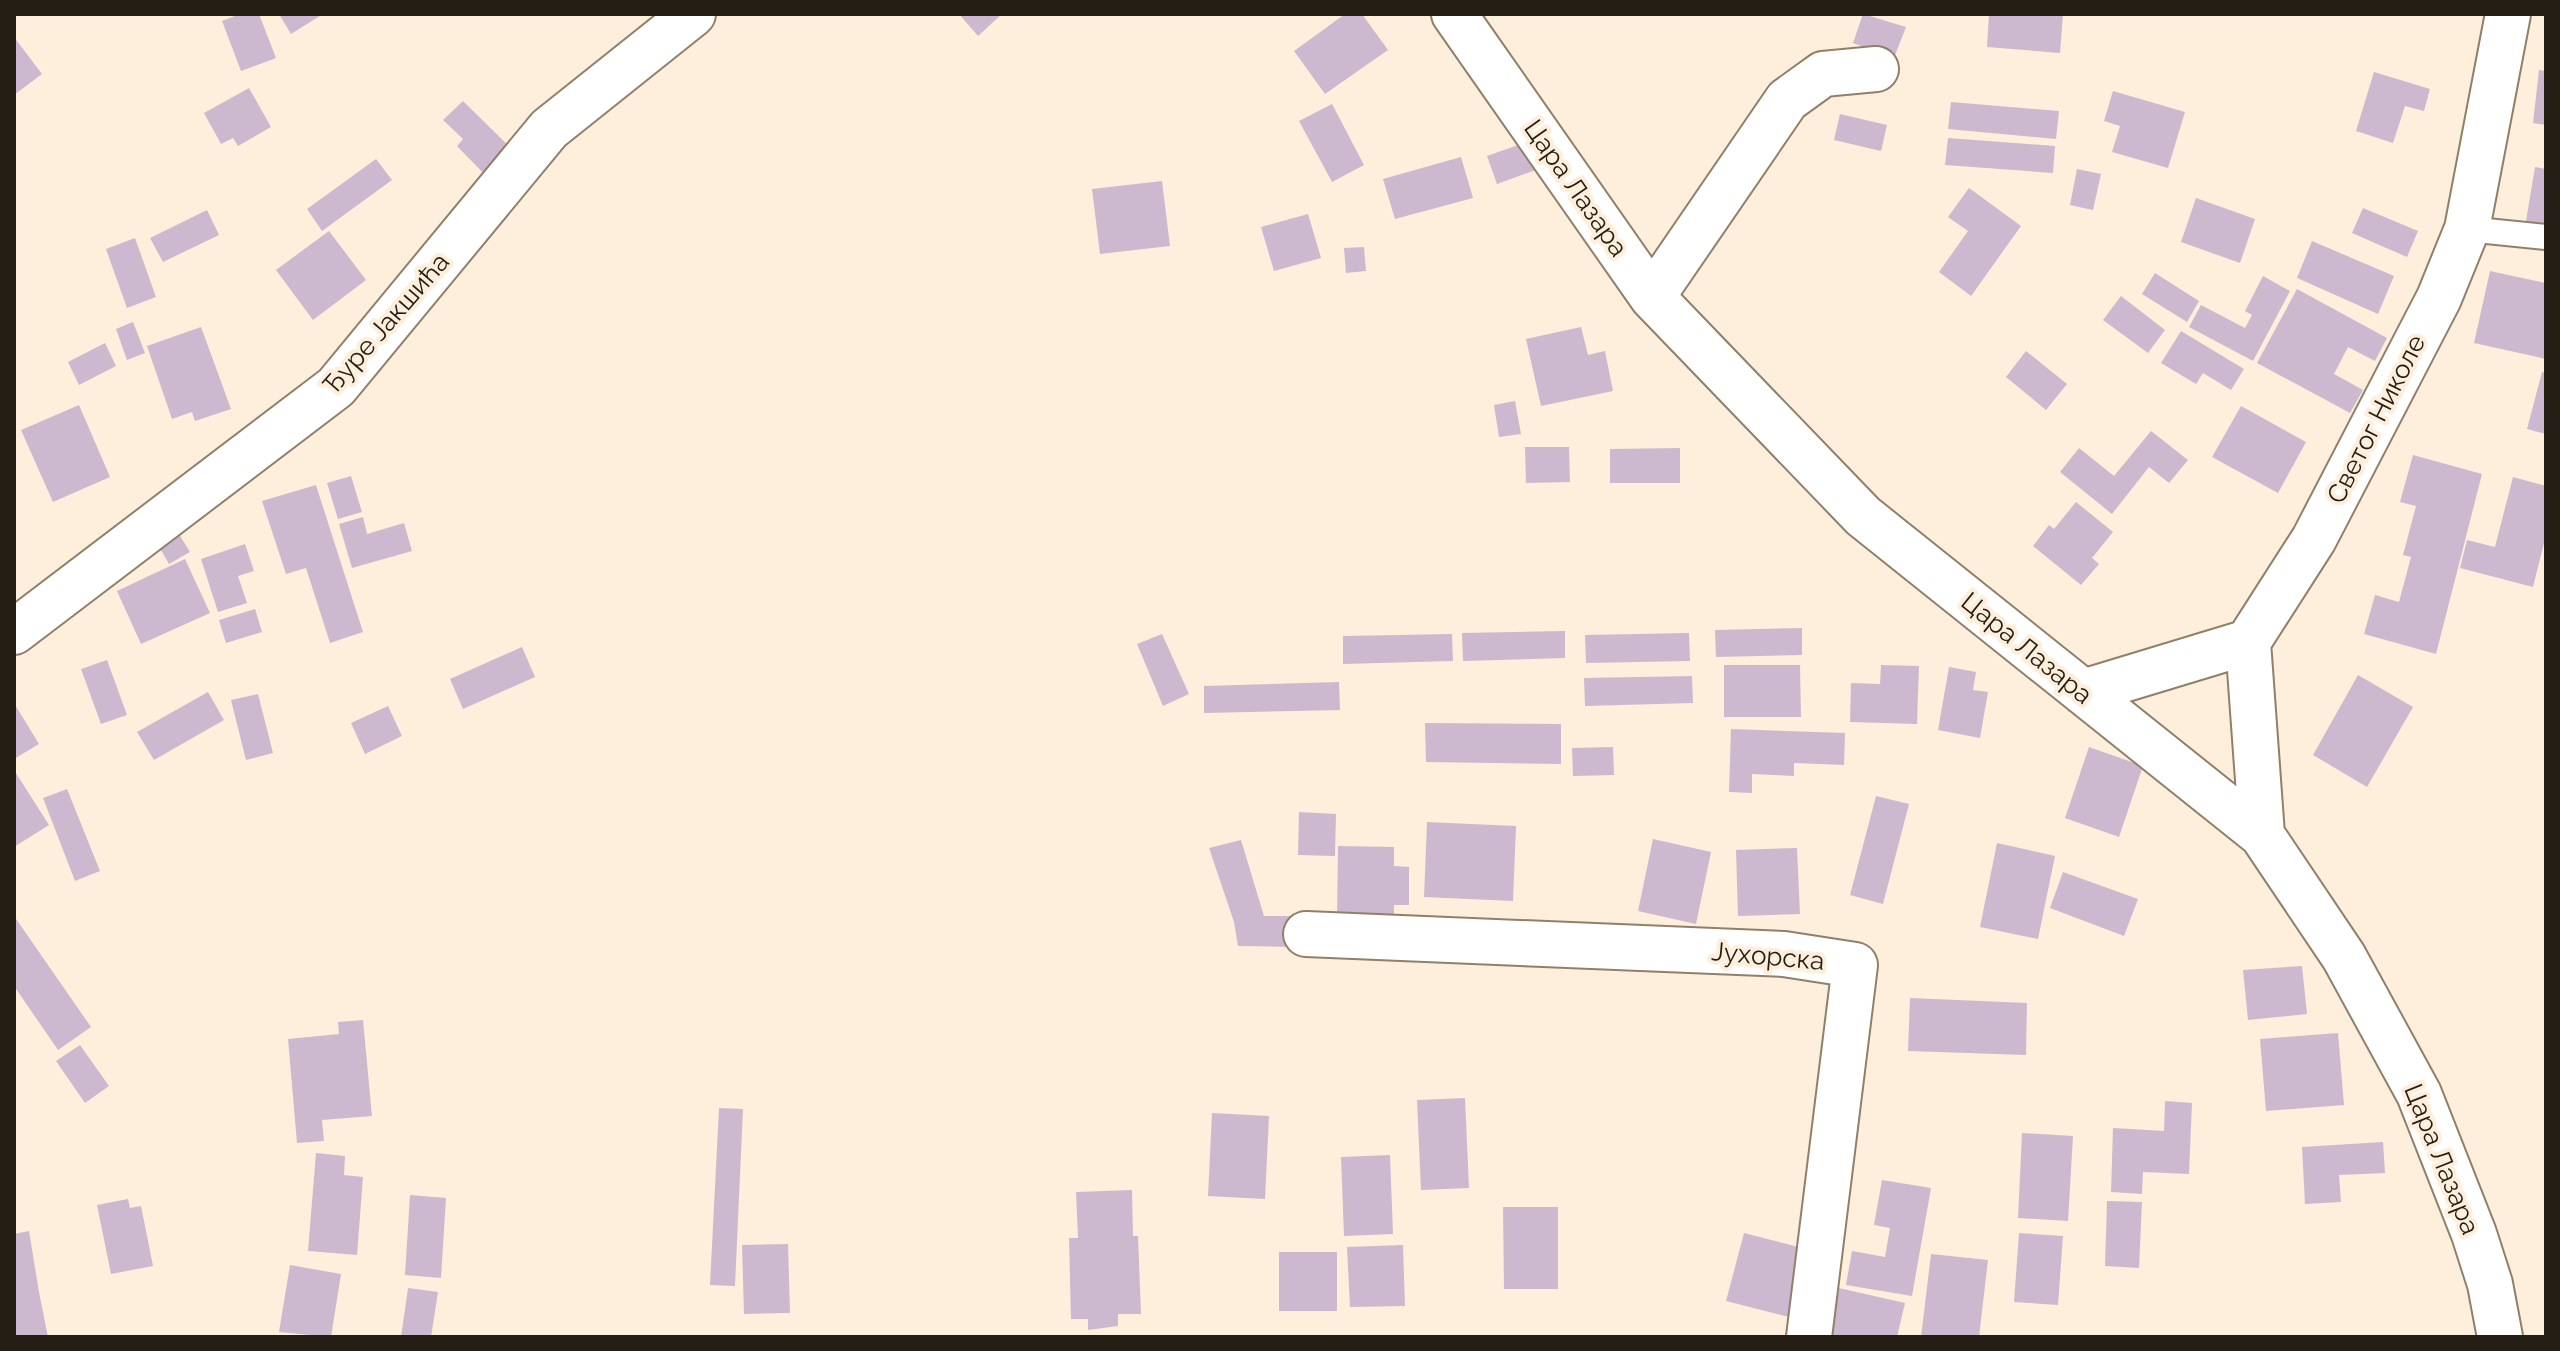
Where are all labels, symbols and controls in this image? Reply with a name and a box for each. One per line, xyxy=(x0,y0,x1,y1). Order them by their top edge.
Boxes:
street label: Цара Лазара xyxy=(1518,114,1634,262)
street label: Ђуре Јакшића xyxy=(317,247,455,399)
street label: Светог Николе xyxy=(2321,330,2431,508)
street label: Цара Лазара xyxy=(1956,586,2098,710)
street label: Јухорска xyxy=(1710,936,1826,976)
street label: Цара Лазара xyxy=(2398,1079,2486,1239)

